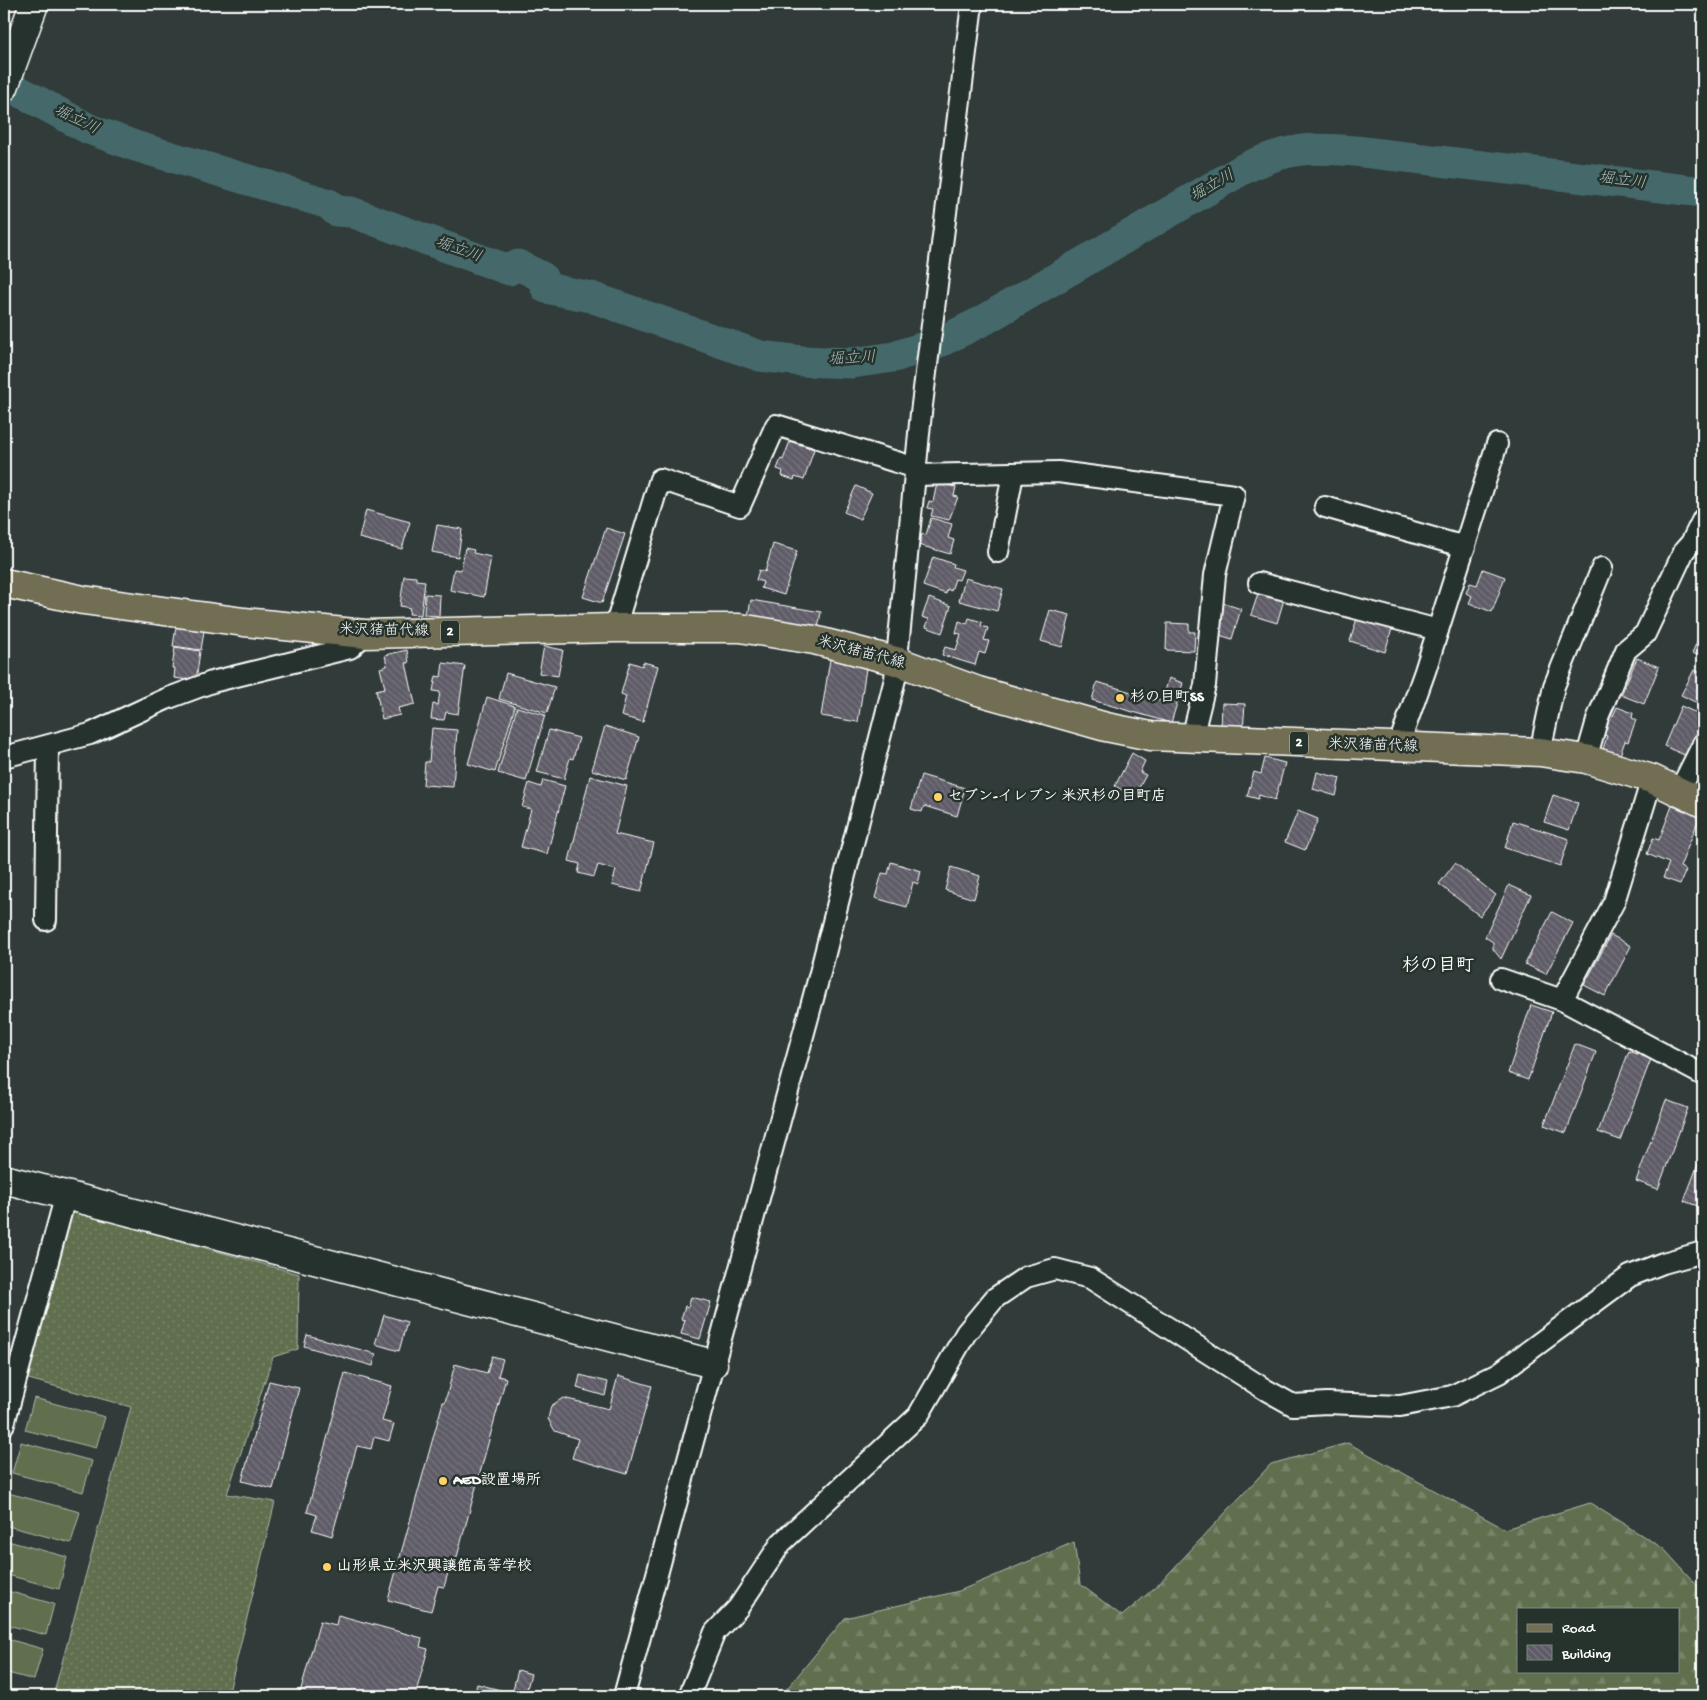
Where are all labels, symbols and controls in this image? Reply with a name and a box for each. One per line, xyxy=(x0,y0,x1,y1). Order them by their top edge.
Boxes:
water label: 堀立川 xyxy=(50,101,102,140)
water label: 堀立川 xyxy=(1187,166,1239,207)
water label: 堀立川 xyxy=(1597,169,1647,194)
water label: 堀立川 xyxy=(432,233,484,268)
water label: 堀立川 xyxy=(827,348,876,371)
street label: 米沢猪苗代線 xyxy=(339,620,429,641)
road number: 2 xyxy=(441,620,459,644)
street label: 米沢猪苗代線 xyxy=(815,632,907,673)
place label: 杉の目町SS xyxy=(1130,689,1205,707)
marker: 杉の目町SS xyxy=(1114,692,1126,704)
road number: 2 xyxy=(1290,731,1308,754)
street label: 米沢猪苗代線 xyxy=(1328,734,1418,757)
place label: セブン-イレブン 米沢杉の目町店 xyxy=(948,787,1166,806)
marker: セブン-イレブン 米沢杉の目町店 xyxy=(932,791,944,803)
district label: 杉の目町 xyxy=(1402,955,1474,977)
place label: AED設置場所 xyxy=(452,1472,541,1490)
marker: AED設置場所 xyxy=(437,1475,449,1487)
place label: 山形県立米沢興譲館高等学校 xyxy=(337,1557,532,1576)
marker: 山形県立米沢興譲館高等学校 xyxy=(321,1561,333,1573)
legend xyxy=(1517,1608,1680,1672)
text: Road xyxy=(1562,1620,1596,1638)
text: Building xyxy=(1561,1646,1611,1664)

